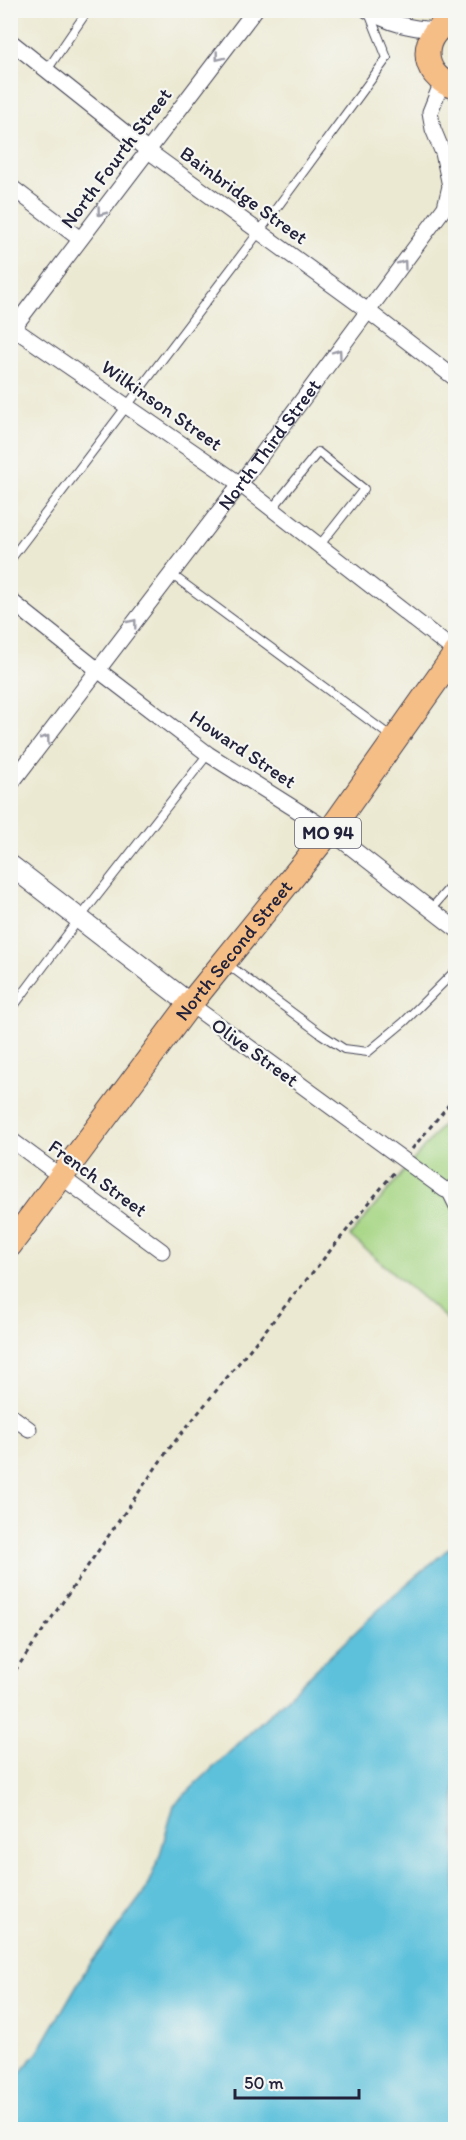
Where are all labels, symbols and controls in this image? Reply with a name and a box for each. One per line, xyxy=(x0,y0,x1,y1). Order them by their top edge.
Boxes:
one-way arrow xyxy=(215,50,226,61)
street label: North Fourth Street xyxy=(55,83,177,233)
street label: Bainbridge Street xyxy=(176,141,313,250)
one-way arrow xyxy=(97,205,108,216)
one-way arrow xyxy=(396,259,407,270)
one-way arrow xyxy=(330,348,341,359)
street label: Wilkinson Street xyxy=(97,354,227,456)
street label: North Third Street xyxy=(213,374,326,515)
one-way arrow xyxy=(126,619,137,630)
street label: Howard Street xyxy=(185,705,301,793)
one-way arrow xyxy=(38,734,49,745)
road number: MO 94 xyxy=(295,818,361,848)
street label: North Second Street xyxy=(170,875,297,1025)
street label: Olive Street xyxy=(207,1012,304,1092)
street label: French Street xyxy=(44,1134,152,1222)
scale bar xyxy=(235,2062,360,2100)
text: 50 m xyxy=(244,2072,284,2094)

